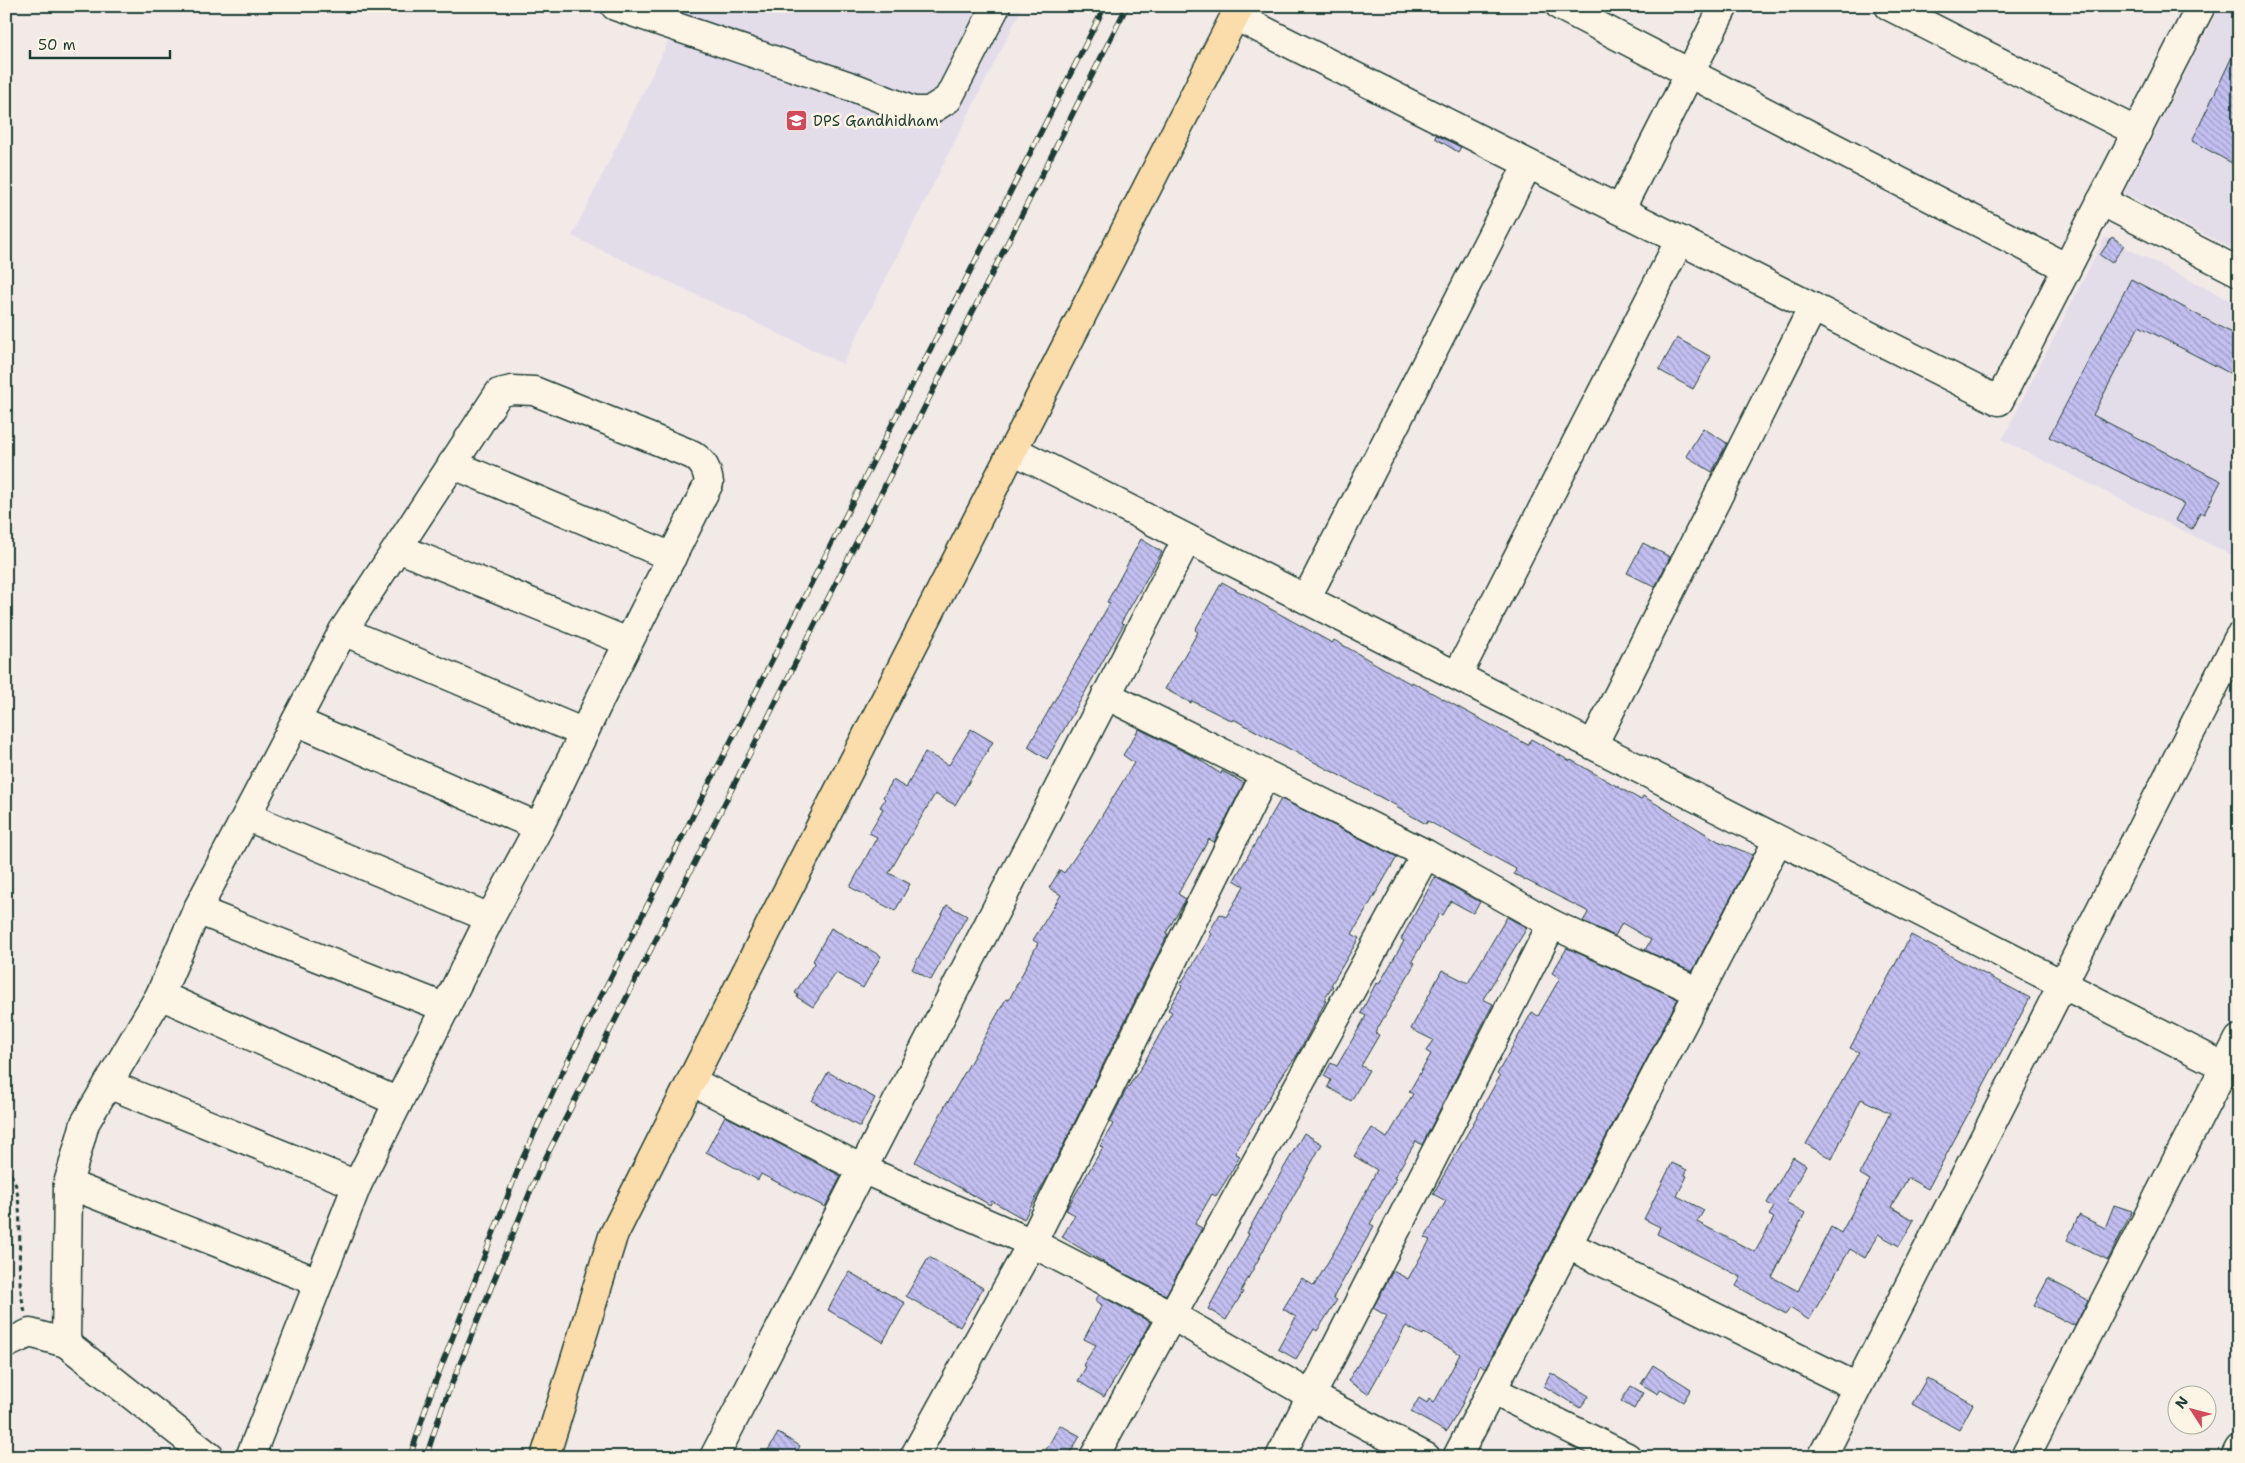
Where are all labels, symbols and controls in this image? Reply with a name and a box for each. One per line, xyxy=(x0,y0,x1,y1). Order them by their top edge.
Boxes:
scale bar xyxy=(30,28,170,60)
text: 50 m xyxy=(38,35,76,55)
school or university icon: DPS Gandhidham xyxy=(785,109,809,133)
place label: DPS Gandhidham xyxy=(813,111,939,131)
north arrow xyxy=(2168,1386,2218,1436)
text: N xyxy=(2171,1393,2192,1412)

